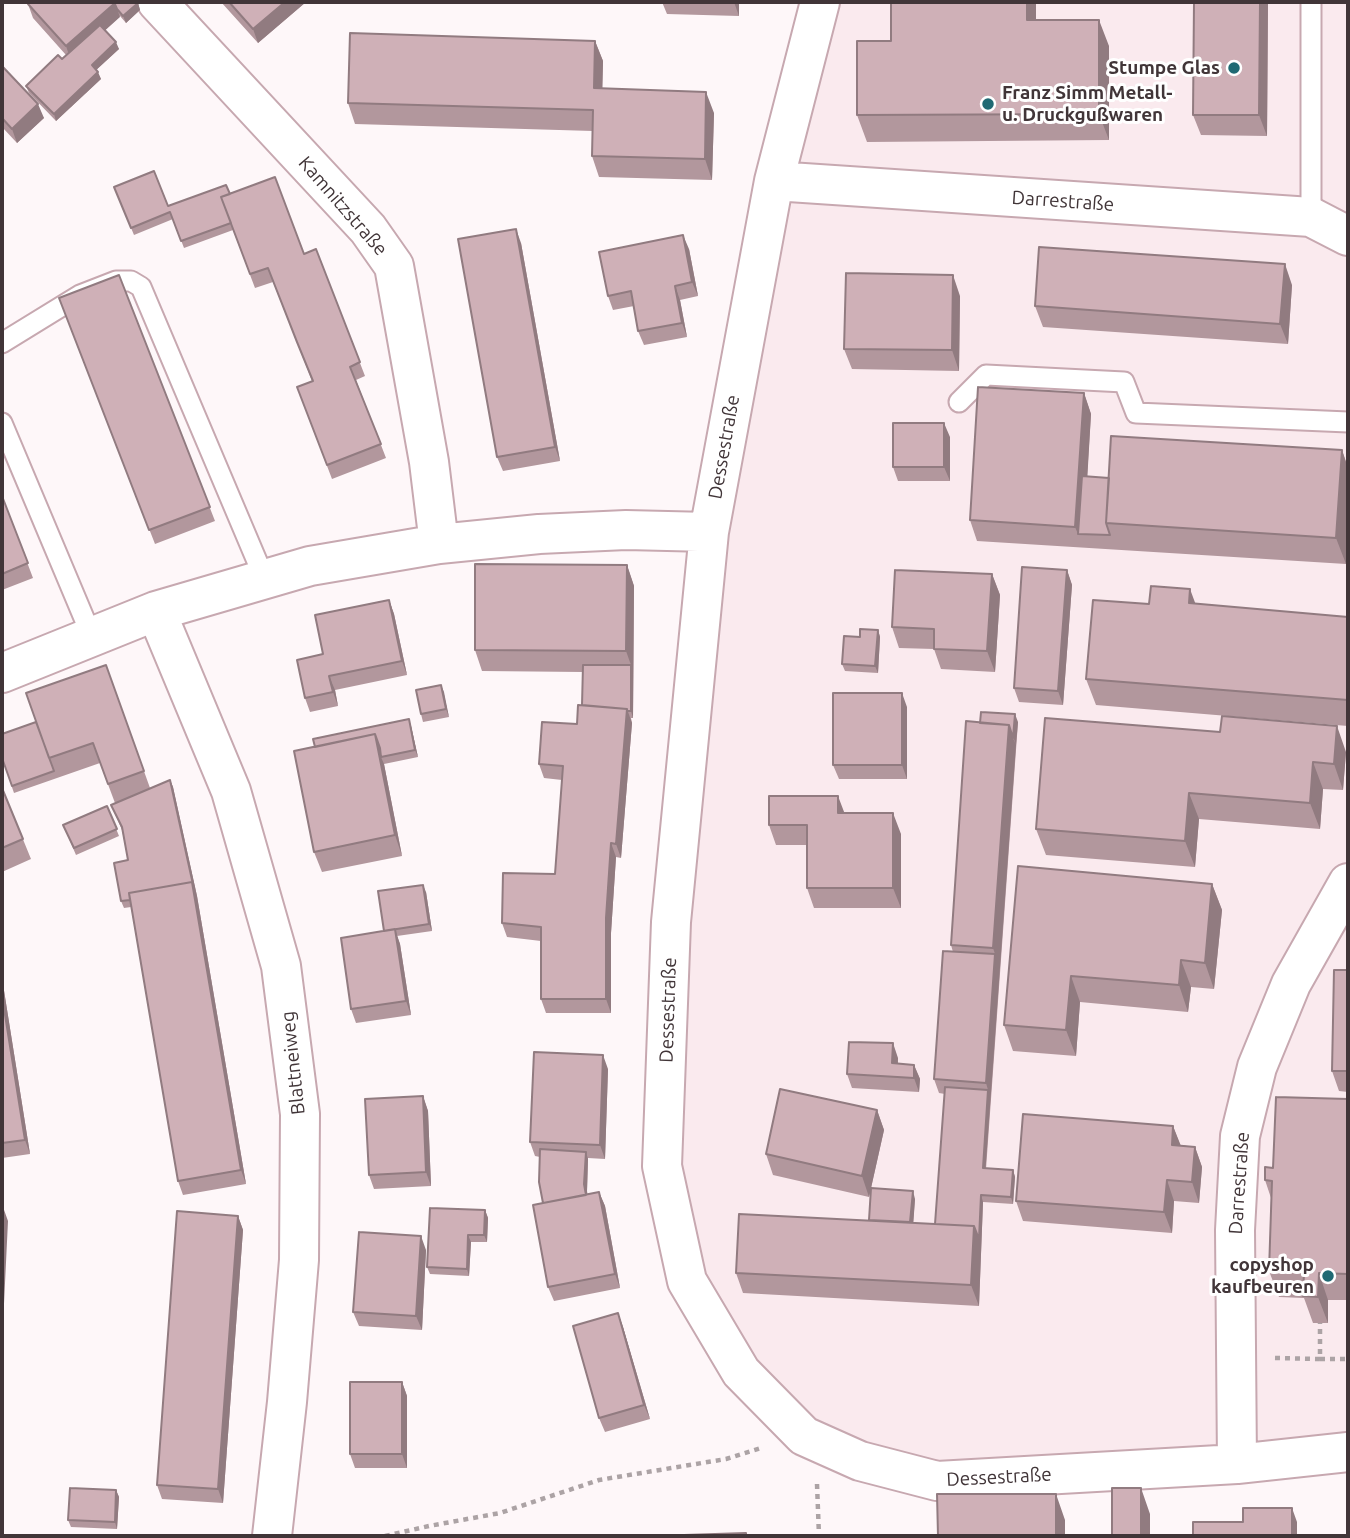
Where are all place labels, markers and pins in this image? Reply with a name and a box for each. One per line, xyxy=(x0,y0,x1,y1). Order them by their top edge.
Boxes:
place label: Stumpe Glas xyxy=(1108,57,1220,79)
marker: Stumpe Glas xyxy=(1226,60,1242,76)
place label: Franz Simm Metall- u. Druckgußwaren xyxy=(1002,82,1172,126)
marker: Franz Simm Metall- u. Druckgußwaren xyxy=(980,96,996,112)
place label: copyshop kaufbeuren xyxy=(1211,1254,1314,1298)
marker: copyshop kaufbeuren xyxy=(1320,1268,1336,1284)

